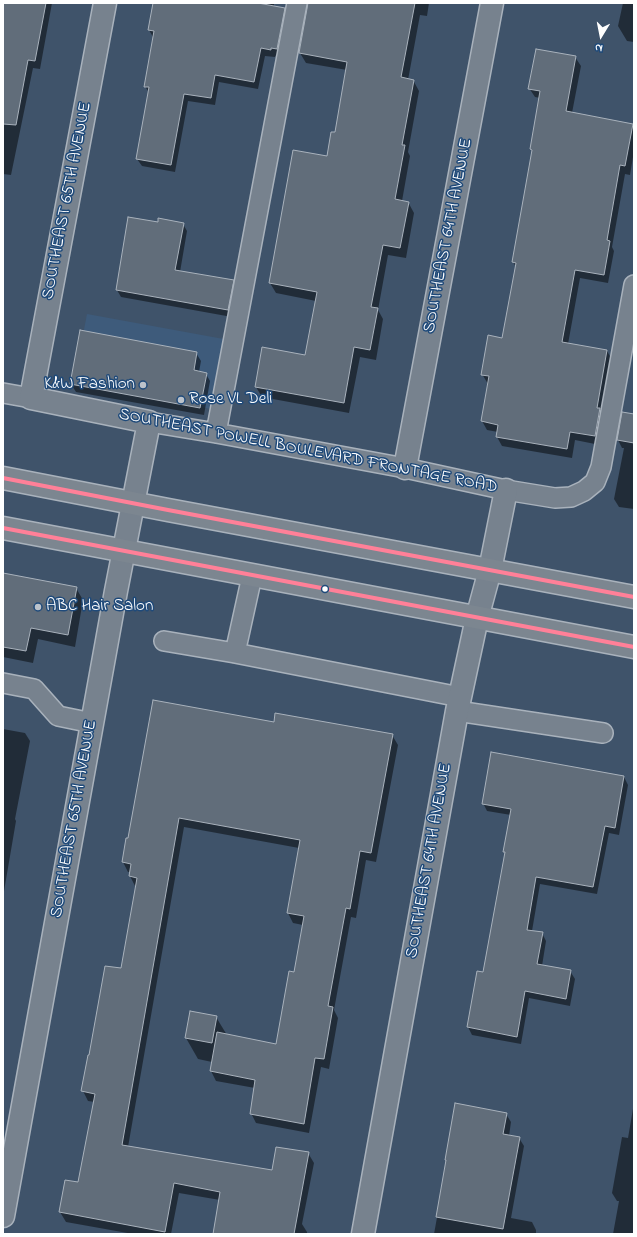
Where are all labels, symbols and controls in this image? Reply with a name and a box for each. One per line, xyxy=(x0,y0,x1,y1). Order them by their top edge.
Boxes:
north arrow xyxy=(581,16,621,56)
text: N xyxy=(594,39,604,56)
street label: SOUTHEAST 65TH AVENUE xyxy=(39,101,97,301)
street label: SOUTHEAST 64TH AVENUE xyxy=(420,137,478,335)
place label: K&W Fashion xyxy=(44,375,135,395)
marker: K&W Fashion xyxy=(138,380,148,390)
place label: Rose VL Deli xyxy=(189,390,272,410)
marker: Rose VL Deli xyxy=(176,395,186,405)
street label: SOUTHEAST POWELL BOULEVARD FRONTAGE ROAD xyxy=(117,405,499,499)
unlabelled marker xyxy=(320,584,330,594)
place label: ABC Hair Salon xyxy=(46,597,153,617)
marker: ABC Hair Salon xyxy=(33,602,43,612)
street label: SOUTHEAST 65TH AVENUE xyxy=(48,719,102,919)
street label: SOUTHEAST 64TH AVENUE xyxy=(403,762,457,960)

